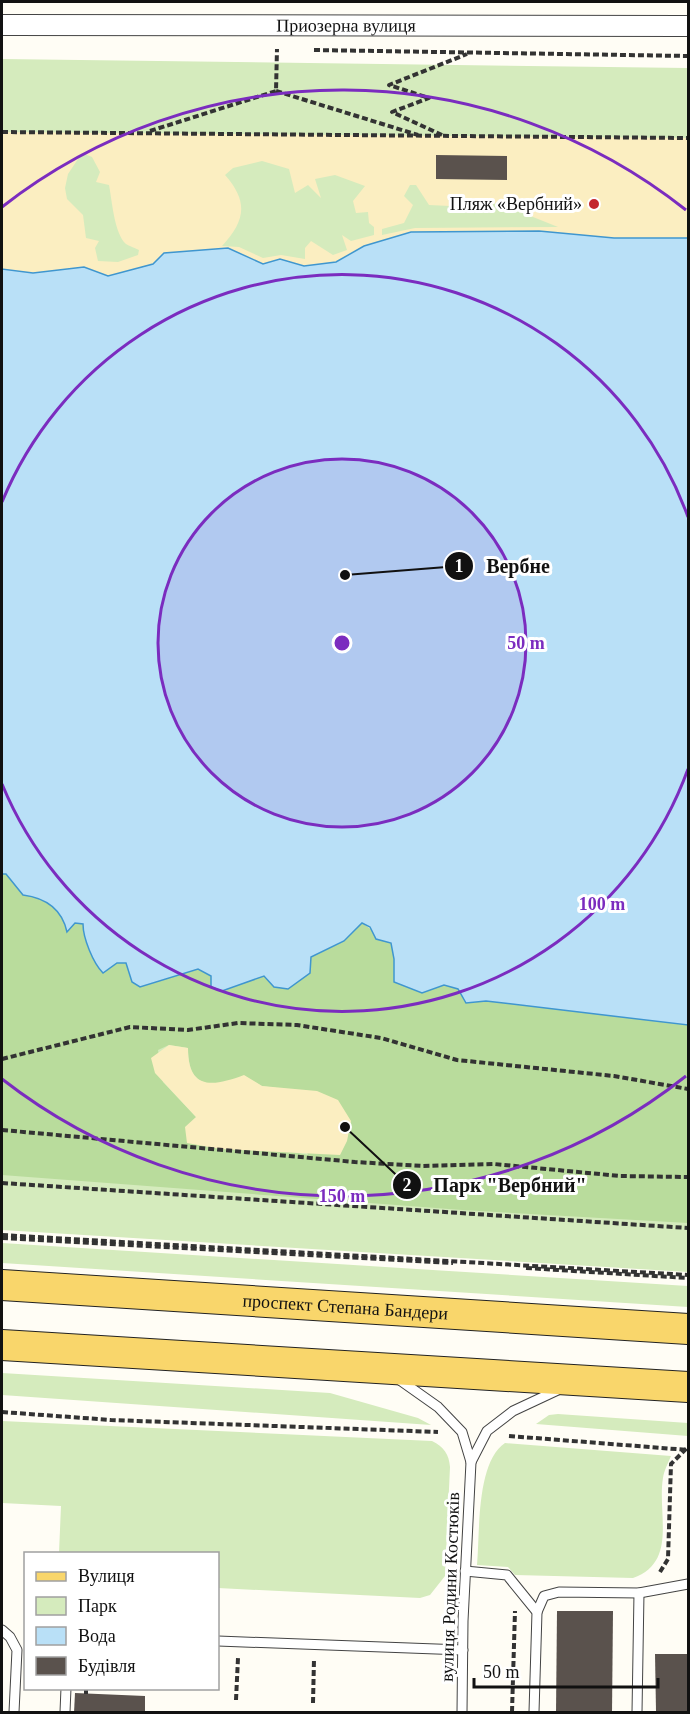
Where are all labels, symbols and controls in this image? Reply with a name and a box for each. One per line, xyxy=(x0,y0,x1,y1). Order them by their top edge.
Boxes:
street label: Приозерна вулиця xyxy=(276,15,416,36)
place label: Пляж «Вербний» xyxy=(450,194,582,214)
marker: Пляж «Вербний» xyxy=(587,197,601,211)
callout: Вербне xyxy=(444,547,562,585)
text: Вербне xyxy=(486,555,550,578)
text: 1 xyxy=(455,556,464,576)
centre of rings xyxy=(332,633,352,653)
text: 50 m xyxy=(507,633,545,653)
text: 100 m xyxy=(579,894,625,914)
callout: Парк "Вербний" xyxy=(392,1166,599,1204)
text: Парк "Вербний" xyxy=(433,1174,587,1197)
text: 2 xyxy=(403,1175,412,1195)
text: 150 m xyxy=(319,1186,365,1206)
street label: проспект Степана Бандери xyxy=(242,1290,449,1324)
street label: вулиця Родини Костюків xyxy=(437,1492,463,1682)
legend xyxy=(24,1552,219,1690)
text: Вулиця xyxy=(78,1566,135,1586)
text: Парк xyxy=(78,1596,117,1616)
text: Вода xyxy=(78,1626,116,1646)
scale bar xyxy=(474,1651,658,1689)
text: Будівля xyxy=(78,1656,135,1676)
text: 50 m xyxy=(483,1662,520,1682)

